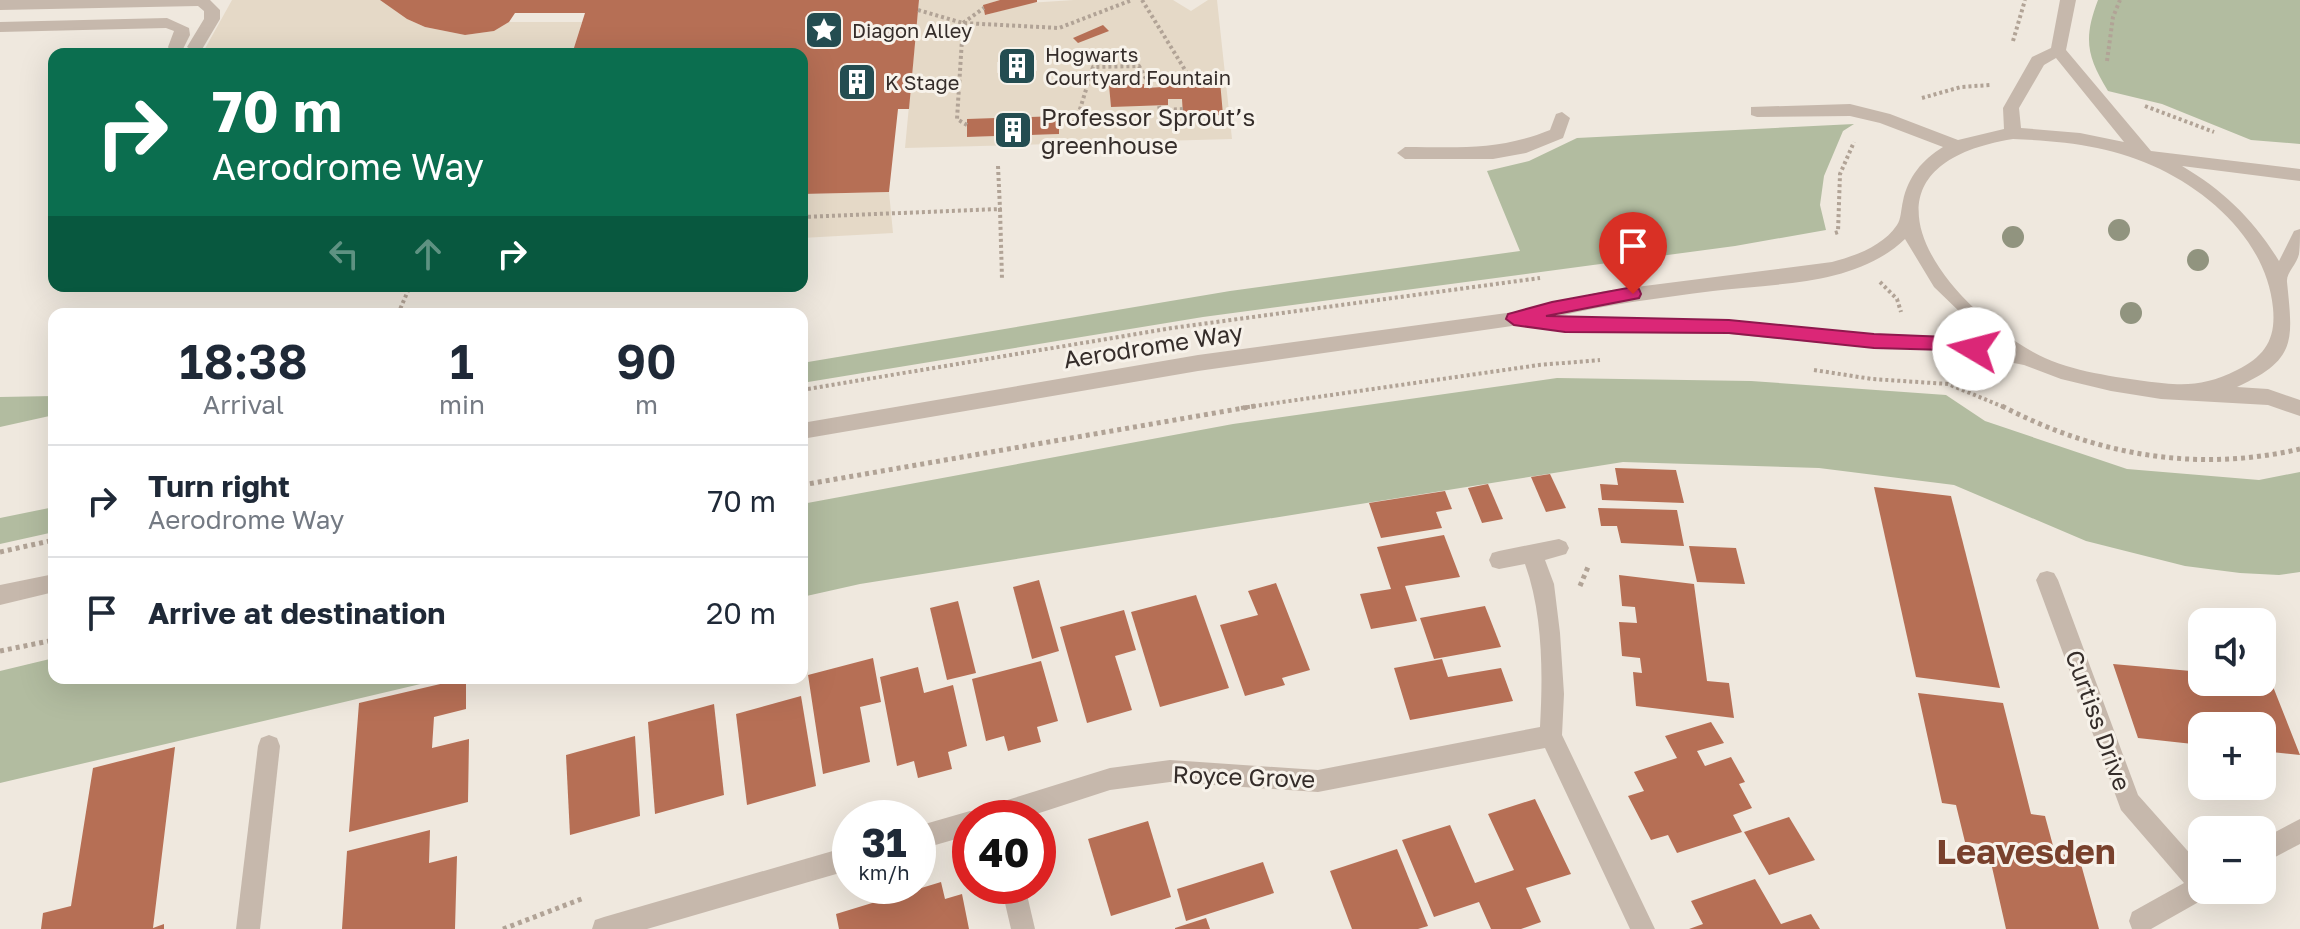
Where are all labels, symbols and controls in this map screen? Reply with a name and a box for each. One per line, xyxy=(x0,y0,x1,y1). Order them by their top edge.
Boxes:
place icon: Diagon Alley xyxy=(803,9,845,51)
place label: Diagon Alley xyxy=(852,18,972,42)
place label: Hogwarts Courtyard Fountain xyxy=(1045,42,1231,89)
building icon: Hogwarts Courtyard Fountain xyxy=(996,45,1038,87)
building icon: K Stage xyxy=(836,61,878,103)
place label: K Stage xyxy=(885,70,959,94)
text: 70 m xyxy=(212,77,342,144)
icon: right xyxy=(80,80,184,184)
place label: Professor Sprout’s greenhouse xyxy=(1041,102,1255,159)
building icon: Professor Sprout’s greenhouse xyxy=(992,109,1034,151)
text: Aerodrome Way xyxy=(212,145,484,188)
pin xyxy=(1599,212,1667,294)
icon: arrive xyxy=(1611,224,1655,268)
icon: left xyxy=(322,232,366,276)
icon: ahead xyxy=(406,232,450,276)
icon: right xyxy=(490,232,534,276)
position arrow xyxy=(1932,307,2016,391)
street label: Aerodrome Way xyxy=(1061,316,1245,374)
text: 18:38 xyxy=(179,332,308,390)
text: 1 xyxy=(450,332,474,390)
text: 90 xyxy=(616,332,677,390)
text: Arrival xyxy=(203,389,284,420)
text: min xyxy=(439,389,485,420)
text: m xyxy=(635,389,658,420)
text: Turn right xyxy=(148,468,290,504)
icon: right xyxy=(80,479,124,523)
text: 70 m xyxy=(707,483,776,519)
text: Aerodrome Way xyxy=(148,504,344,535)
icon: arrive xyxy=(80,591,124,635)
text: Arrive at destination xyxy=(148,595,445,631)
text: 20 m xyxy=(706,595,776,631)
map controls xyxy=(2188,608,2276,904)
button: sound xyxy=(2188,608,2276,696)
street label: Curtiss Drive xyxy=(2060,646,2138,794)
button: + xyxy=(2188,712,2276,800)
street label: Royce Grove xyxy=(1172,759,1316,793)
speed limit sign: 40 xyxy=(952,800,1056,904)
button: − xyxy=(2188,816,2276,904)
text: 31 xyxy=(862,818,907,866)
district label: Leavesden xyxy=(1936,831,2116,871)
text: km/h xyxy=(859,860,909,884)

